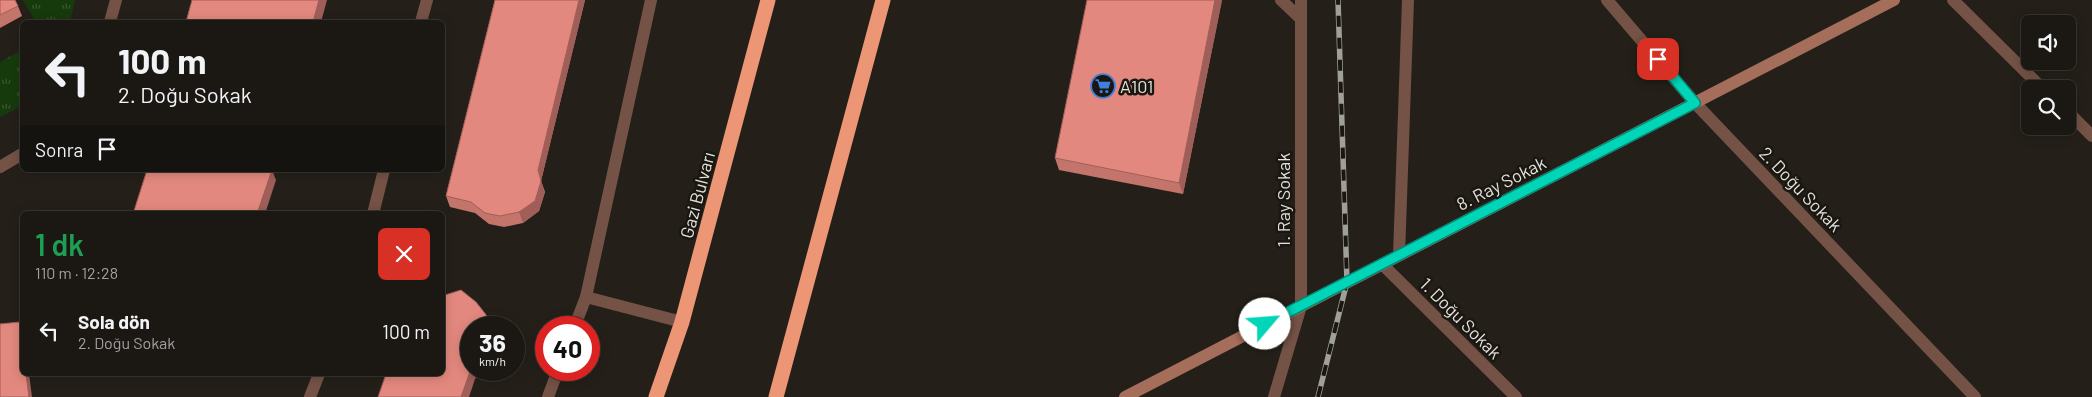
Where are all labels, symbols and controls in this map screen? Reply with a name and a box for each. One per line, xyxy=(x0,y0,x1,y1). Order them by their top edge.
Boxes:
map controls xyxy=(2021,15,2076,135)
button: sound xyxy=(2021,15,2076,70)
pin xyxy=(1637,38,1679,80)
text: 100 m xyxy=(118,39,207,81)
icon: left xyxy=(35,40,100,105)
icon: arrive xyxy=(1644,45,1672,73)
supermarket icon: A101 xyxy=(1090,73,1116,99)
place label: A101 xyxy=(1120,75,1153,97)
button: search xyxy=(2021,80,2076,135)
text: 2. Doğu Sokak xyxy=(118,81,252,107)
icon: arrive xyxy=(93,135,121,163)
text: Sonra xyxy=(35,138,83,161)
street label: 2. Doğu Sokak xyxy=(1755,142,1847,236)
street label: Gazi Bulvarı xyxy=(675,150,719,240)
street label: 8. Ray Sokak xyxy=(1453,151,1549,215)
street label: 1. Ray Sokak xyxy=(1272,153,1294,247)
text: 1 dk xyxy=(35,226,84,262)
button: close xyxy=(378,228,430,280)
text: 110 m · 12:28 xyxy=(35,263,118,282)
street label: 1. Doğu Sokak xyxy=(1416,273,1506,363)
position arrow xyxy=(1238,297,1290,349)
text: Sola dön xyxy=(78,310,150,333)
speed limit sign: 40 xyxy=(535,316,600,381)
icon: left xyxy=(35,317,63,345)
text: 100 m xyxy=(382,320,430,343)
text: 36 xyxy=(479,327,506,357)
text: 2. Doğu Sokak xyxy=(78,333,175,352)
text: km/h xyxy=(479,354,506,368)

